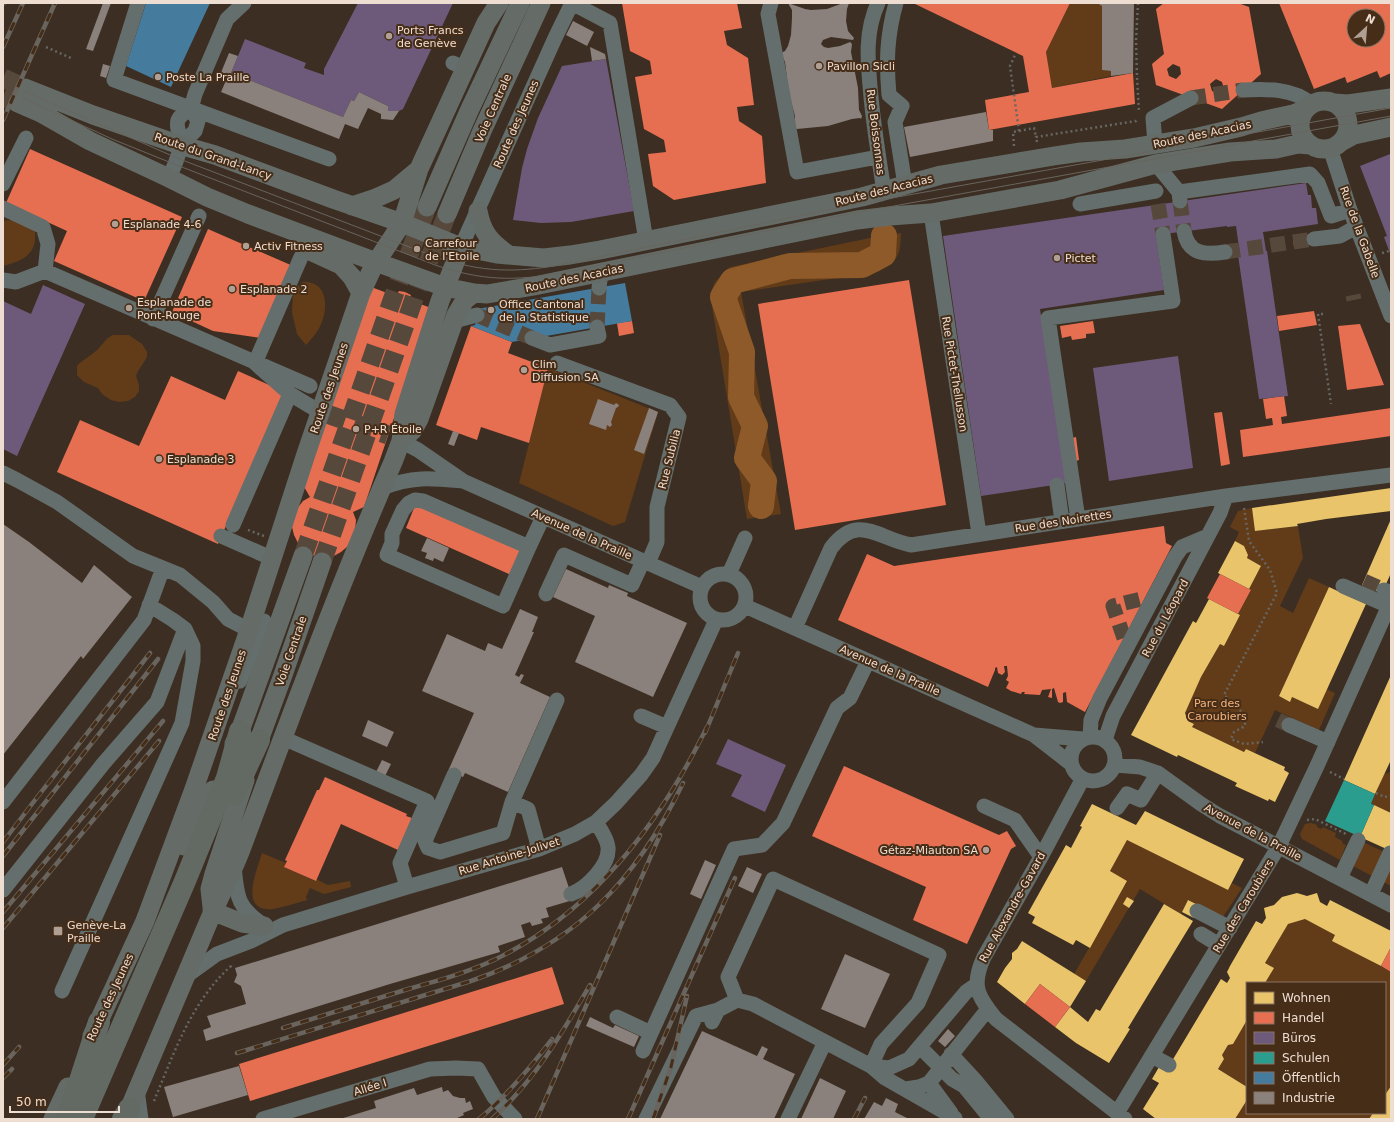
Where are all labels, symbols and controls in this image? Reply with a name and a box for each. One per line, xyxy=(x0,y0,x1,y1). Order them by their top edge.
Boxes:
north arrow xyxy=(1346,8,1386,48)
text: N xyxy=(1363,12,1377,27)
place label: Ports Francs de Genève xyxy=(397,24,464,50)
marker: Ports Francs de Genève xyxy=(384,31,394,41)
place label: Pavillon Sicli xyxy=(827,60,895,73)
marker: Pavillon Sicli xyxy=(814,61,824,71)
place label: Poste La Praille xyxy=(166,71,250,84)
marker: Poste La Praille xyxy=(153,72,163,82)
street label: Voie Centrale xyxy=(473,72,514,144)
street label: Route des Jeunes xyxy=(491,78,542,170)
street label: Rue Boissonnas xyxy=(864,88,887,176)
street label: Route des Acacias xyxy=(1152,118,1253,151)
street label: Route du Grand-Lancy xyxy=(153,130,274,183)
street label: Route des Acacias xyxy=(834,172,935,209)
street label: Rue de la Gabelle xyxy=(1337,184,1382,280)
place label: Esplanade 4-6 xyxy=(123,218,201,231)
marker: Esplanade 4-6 xyxy=(110,219,120,229)
place label: Carrefour de l'Etoile xyxy=(425,237,479,263)
place label: Activ Fitness xyxy=(254,240,323,253)
marker: Activ Fitness xyxy=(241,241,251,251)
marker: Carrefour de l'Etoile xyxy=(412,244,422,254)
place label: Pictet xyxy=(1065,252,1097,265)
marker: Pictet xyxy=(1052,253,1062,263)
street label: Route des Acacias xyxy=(524,262,625,295)
place label: Esplanade 2 xyxy=(240,283,307,296)
marker: Esplanade 2 xyxy=(227,284,237,294)
place label: Esplanade de Pont-Rouge xyxy=(137,296,211,322)
place label: Office Cantonal de la Statistique xyxy=(499,298,589,324)
marker: Esplanade de Pont-Rouge xyxy=(124,303,134,313)
marker: Office Cantonal de la Statistique xyxy=(486,305,496,315)
street label: Rue Pictet-Thellusson xyxy=(939,315,970,433)
street label: Route des Jeunes xyxy=(308,341,351,435)
place label: Clim Diffusion SA xyxy=(532,358,599,384)
marker: Clim Diffusion SA xyxy=(519,365,529,375)
place label: P+R Étoile xyxy=(364,423,422,436)
marker: P+R Étoile xyxy=(351,424,361,434)
street label: Rue Subilia xyxy=(656,428,683,490)
place label: Esplanade 3 xyxy=(167,453,234,466)
marker: Esplanade 3 xyxy=(154,454,164,464)
street label: Avenue de la Praille xyxy=(530,506,634,563)
street label: Rue des Noirettes xyxy=(1014,507,1113,536)
street label: Rue du Léopard xyxy=(1139,577,1191,659)
street label: Voie Centrale xyxy=(273,614,310,688)
street label: Avenue de la Praille xyxy=(838,642,942,699)
street label: Route des Jeunes xyxy=(206,648,249,742)
park label: Parc des Caroubiers xyxy=(1187,697,1247,723)
street label: Avenue de la Praille xyxy=(1202,801,1304,864)
street label: Rue Antoine-Jolivet xyxy=(457,835,562,878)
place label: Gétaz-Miauton SA xyxy=(879,844,978,857)
marker: Gétaz-Miauton SA xyxy=(981,845,991,855)
street label: Rue Alexandre-Gavard xyxy=(977,850,1048,965)
street label: Rue des Caroubiers xyxy=(1210,857,1277,955)
place label: Genève-La Praille xyxy=(67,919,126,945)
marker: Genève-La Praille xyxy=(52,925,64,937)
street label: Route des Jeunes xyxy=(85,951,137,1043)
legend xyxy=(1246,982,1386,1114)
text: Wohnen xyxy=(1282,991,1331,1005)
text: Handel xyxy=(1282,1011,1324,1025)
text: Büros xyxy=(1282,1031,1316,1045)
text: Schulen xyxy=(1282,1051,1330,1065)
text: Öffentlich xyxy=(1282,1069,1340,1085)
street label: Allée I xyxy=(352,1076,388,1099)
scale bar xyxy=(10,1088,119,1114)
text: Industrie xyxy=(1282,1091,1335,1105)
text: 50 m xyxy=(16,1095,47,1109)

